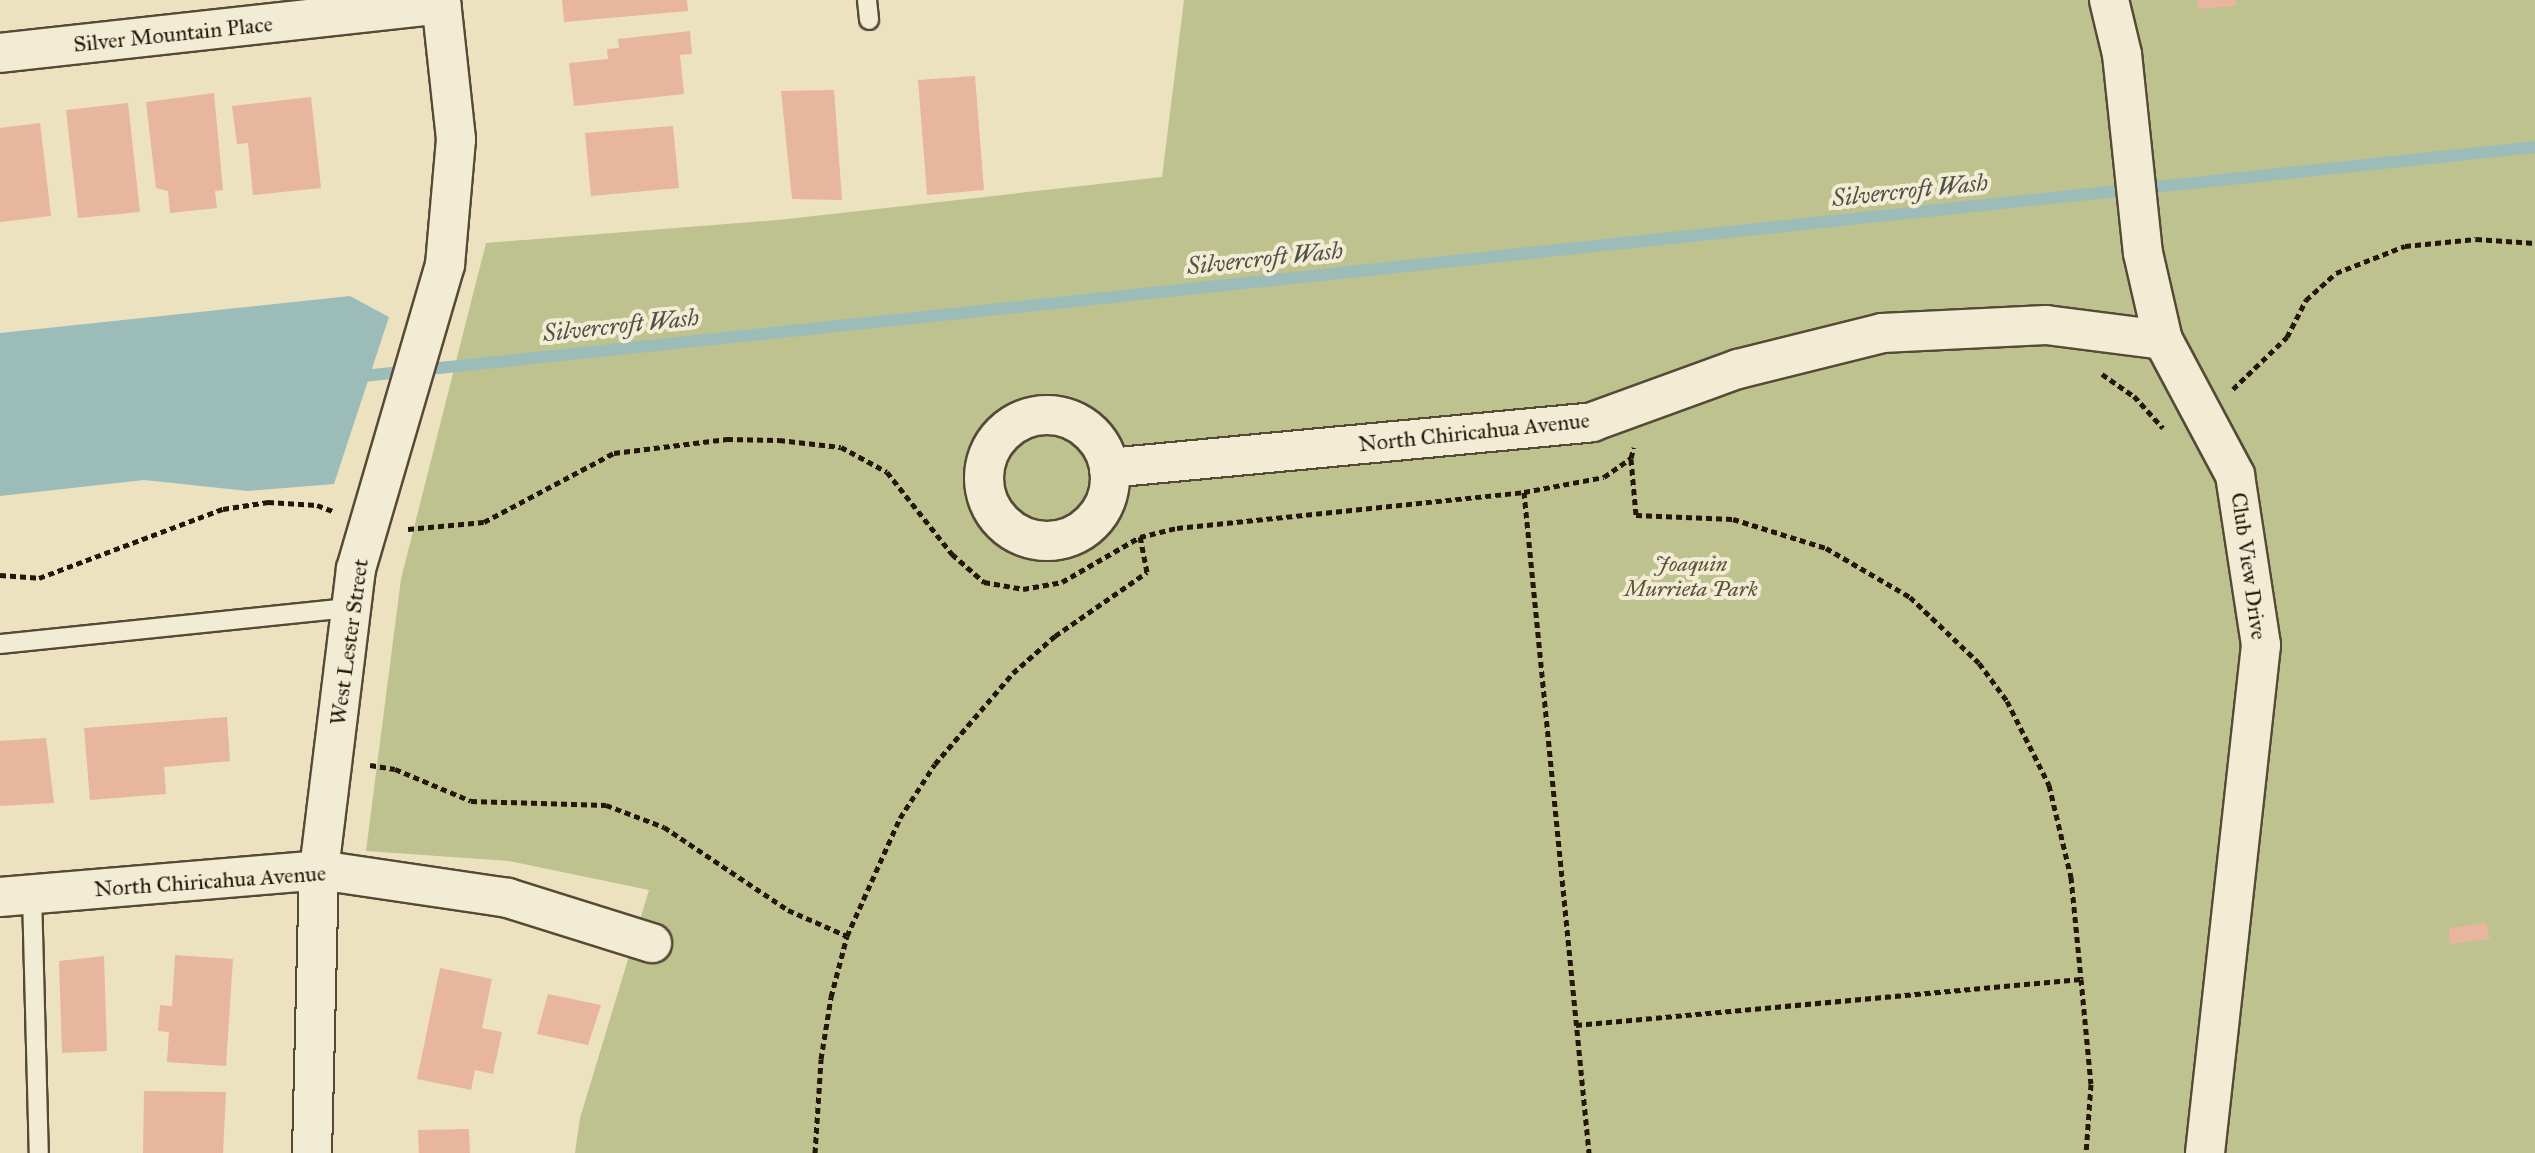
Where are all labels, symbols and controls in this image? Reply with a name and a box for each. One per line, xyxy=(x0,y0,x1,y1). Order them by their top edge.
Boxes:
street label: Silver Mountain Place xyxy=(72,10,274,58)
water label: Silvercroft Wash xyxy=(1831,168,1989,214)
water label: Silvercroft Wash xyxy=(1186,236,1344,282)
water label: Silvercroft Wash xyxy=(542,303,700,349)
street label: North Chiricahua Avenue xyxy=(1357,407,1591,457)
street label: Club View Drive xyxy=(2226,491,2272,641)
park label: Joaquin Murrieta Park xyxy=(1624,550,1758,602)
street label: West Lester Street xyxy=(324,557,374,727)
street label: North Chiricahua Avenue xyxy=(93,860,327,902)

